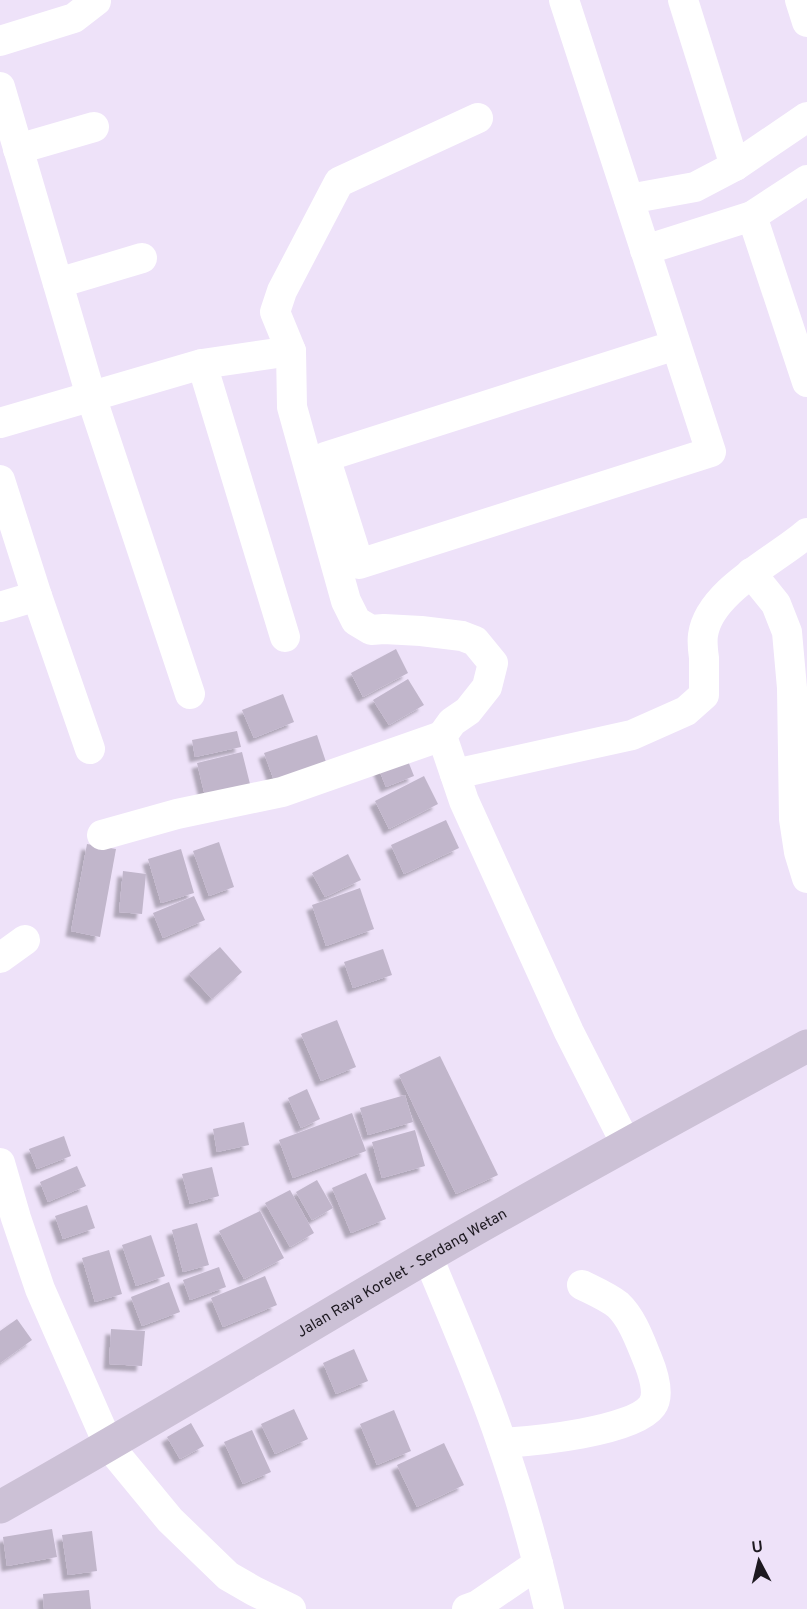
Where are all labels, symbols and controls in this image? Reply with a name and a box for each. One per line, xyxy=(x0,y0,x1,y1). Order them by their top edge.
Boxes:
street label: Jalan Raya Korelet - Serdang Wetan xyxy=(294,1205,511,1343)
north arrow xyxy=(729,1531,789,1591)
text: U xyxy=(751,1537,764,1559)

